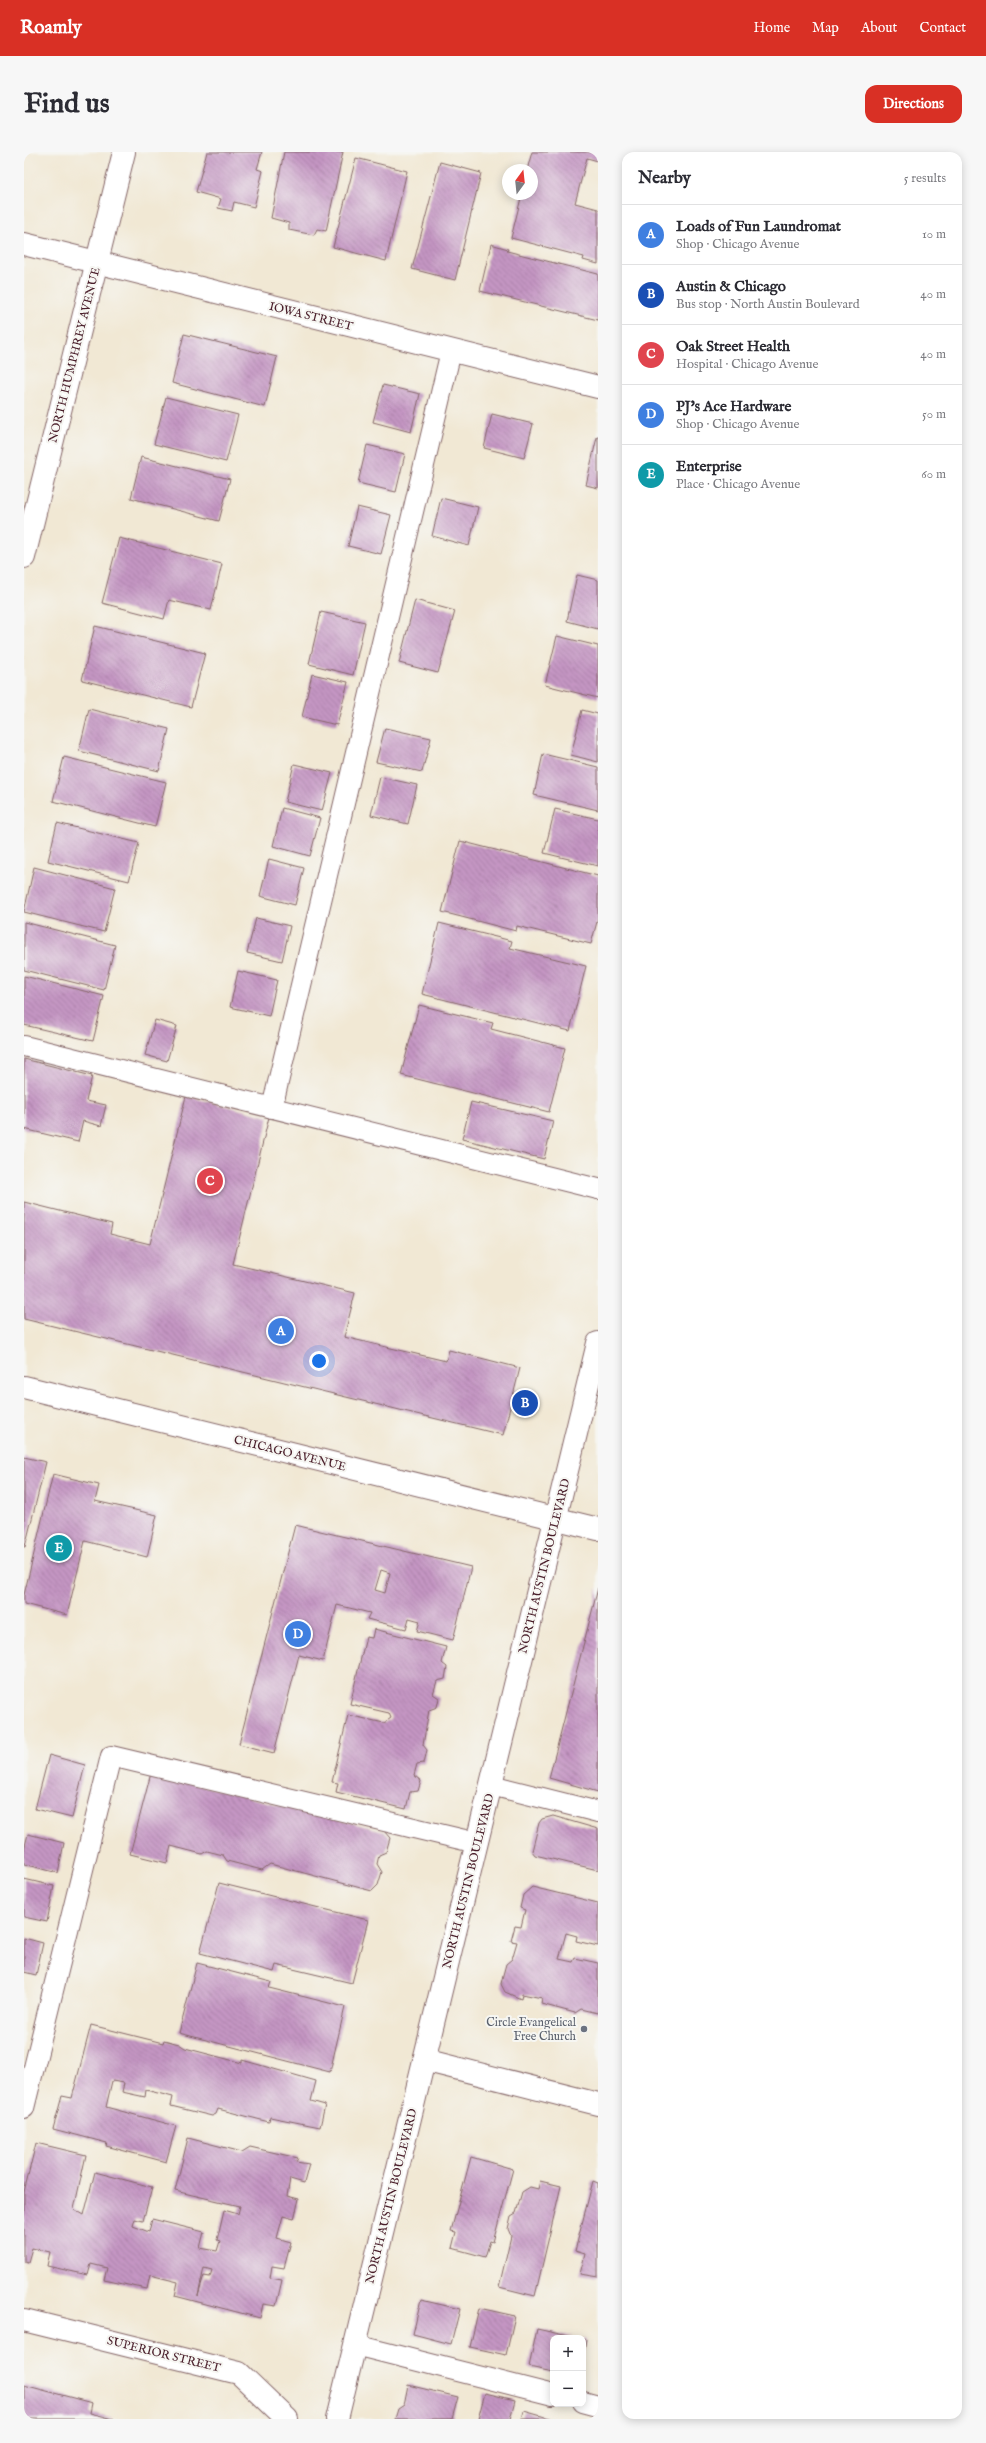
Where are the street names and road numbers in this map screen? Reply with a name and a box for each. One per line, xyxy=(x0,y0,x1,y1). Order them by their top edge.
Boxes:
street label: NORTH HUMPHREY AVENUE xyxy=(45,266,104,444)
street label: IOWA STREET xyxy=(267,299,355,334)
street label: CHICAGO AVENUE xyxy=(232,1432,348,1475)
street label: NORTH AUSTIN BOULEVARD xyxy=(515,1477,574,1655)
street label: NORTH AUSTIN BOULEVARD xyxy=(439,1792,498,1970)
street label: NORTH AUSTIN BOULEVARD xyxy=(362,2107,421,2285)
street label: SUPERIOR STREET xyxy=(106,2333,222,2376)

